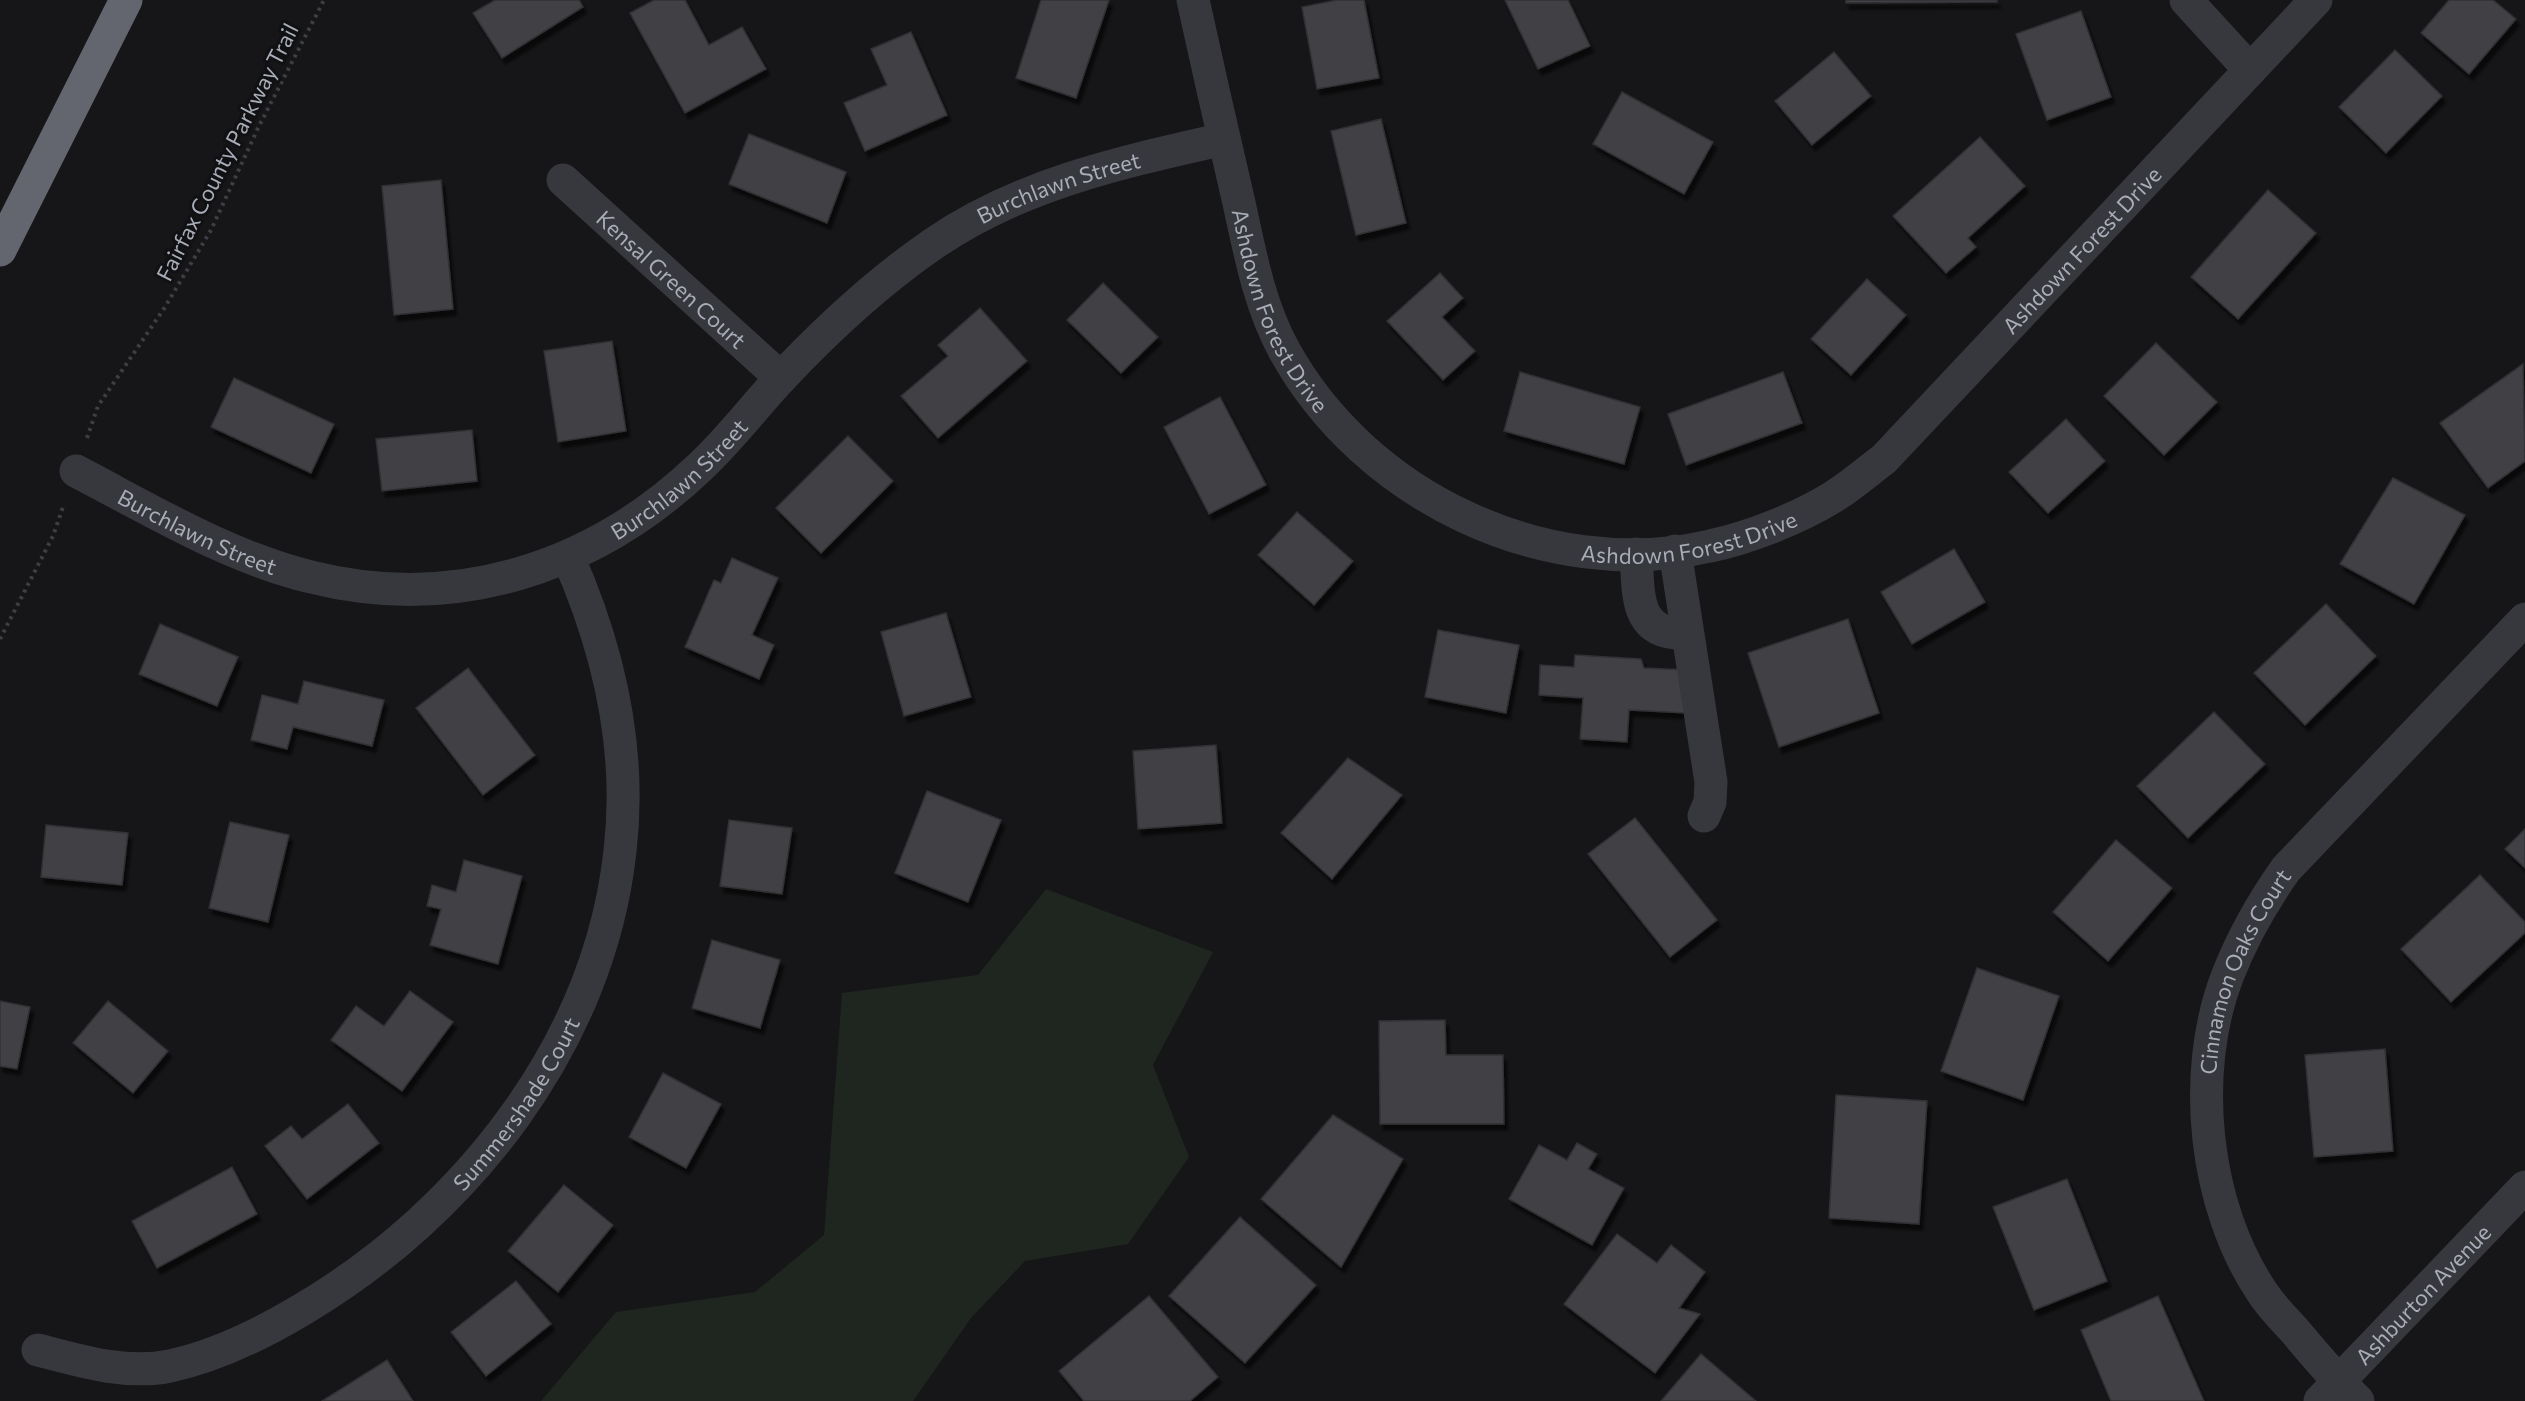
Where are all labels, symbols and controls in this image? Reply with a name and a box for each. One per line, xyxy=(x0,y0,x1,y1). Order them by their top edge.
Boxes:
street label: Fairfax County Parkway Trail xyxy=(150,19,304,285)
street label: Burchlawn Street xyxy=(972,146,1143,229)
street label: Ashdown Forest Drive xyxy=(1996,160,2166,339)
street label: Kensal Green Court xyxy=(591,204,752,354)
street label: Ashdown Forest Drive xyxy=(1227,206,1335,417)
street label: Burchlawn Street xyxy=(605,413,753,545)
street label: Burchlawn Street xyxy=(114,483,280,580)
street label: Ashdown Forest Drive xyxy=(1580,505,1801,568)
street label: Cinnamon Oaks Court xyxy=(2194,863,2296,1075)
street label: Summershade Court xyxy=(447,1013,584,1195)
street label: Ashburton Avenue xyxy=(2349,1218,2496,1370)

